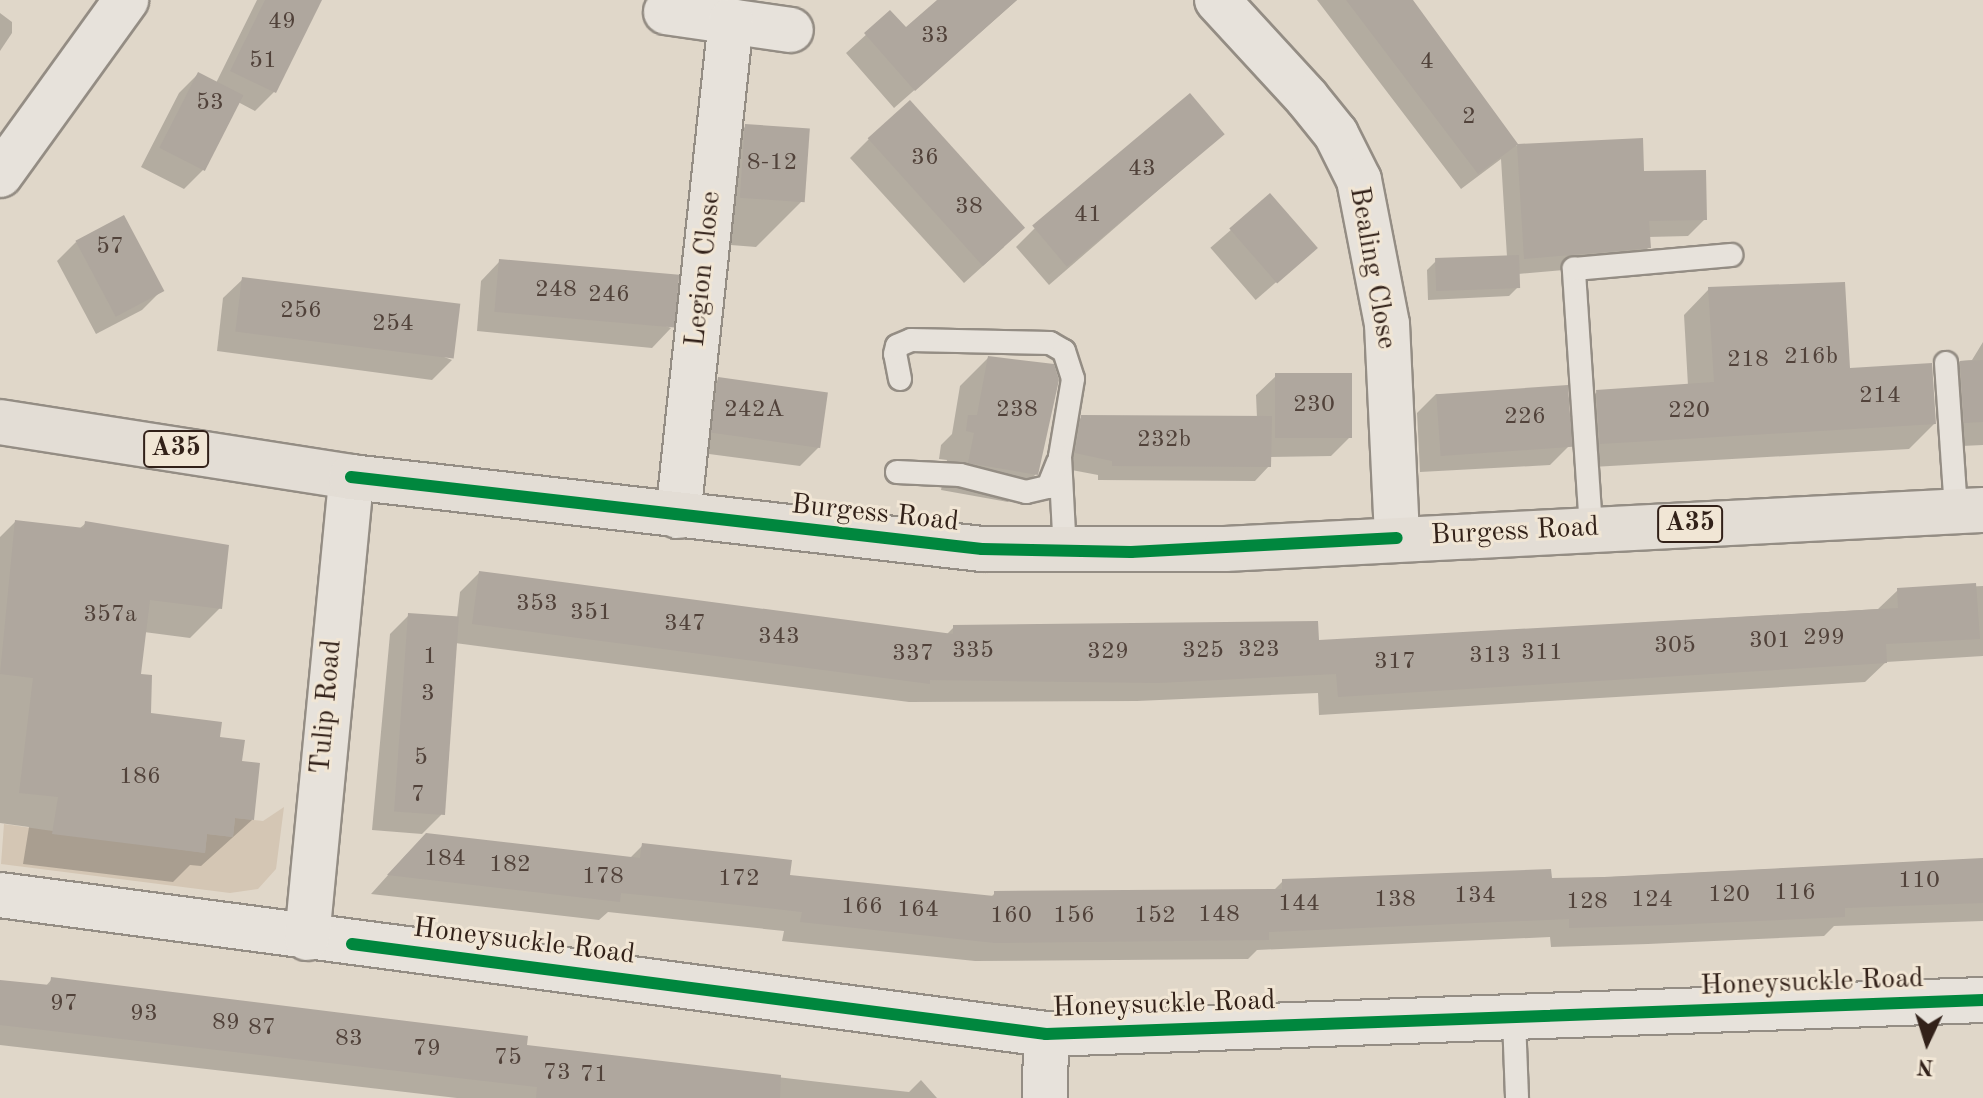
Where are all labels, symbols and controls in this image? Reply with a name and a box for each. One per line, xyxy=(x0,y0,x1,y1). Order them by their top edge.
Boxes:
house number: 49 xyxy=(268,9,296,37)
house number: 33 xyxy=(921,23,949,51)
house number: 51 xyxy=(249,48,277,76)
house number: 4 xyxy=(1420,49,1434,77)
house number: 53 xyxy=(196,90,224,118)
house number: 2 xyxy=(1462,104,1476,132)
house number: 36 xyxy=(911,145,939,173)
house number: 8-12 xyxy=(747,150,797,178)
house number: 43 xyxy=(1128,156,1156,184)
street label: Bealing Close xyxy=(1341,184,1403,352)
street label: Legion Close xyxy=(679,189,729,349)
house number: 38 xyxy=(955,194,983,222)
house number: 41 xyxy=(1074,202,1102,230)
house number: 57 xyxy=(96,234,124,262)
house number: 248 xyxy=(535,277,577,305)
house number: 246 xyxy=(588,282,630,310)
house number: 256 xyxy=(280,298,322,326)
house number: 254 xyxy=(372,311,414,339)
house number: 216b xyxy=(1784,344,1838,372)
house number: 218 xyxy=(1727,347,1769,375)
house number: 214 xyxy=(1859,383,1901,411)
house number: 230 xyxy=(1293,392,1335,420)
house number: 242A xyxy=(724,397,784,425)
house number: 238 xyxy=(996,397,1038,425)
house number: 220 xyxy=(1668,398,1710,426)
house number: 226 xyxy=(1504,404,1546,432)
road number: A35 xyxy=(142,427,210,471)
house number: 232b xyxy=(1137,427,1191,455)
street label: Burgess Road xyxy=(790,488,960,540)
road number: A35 xyxy=(1656,502,1724,546)
street label: Burgess Road xyxy=(1430,511,1600,553)
house number: 353 xyxy=(516,591,558,619)
house number: 351 xyxy=(570,600,612,628)
house number: 357a xyxy=(83,602,137,630)
house number: 347 xyxy=(664,611,706,639)
house number: 343 xyxy=(758,624,800,652)
house number: 299 xyxy=(1803,625,1845,653)
house number: 301 xyxy=(1749,628,1791,656)
house number: 305 xyxy=(1654,633,1696,661)
house number: 323 xyxy=(1238,637,1280,665)
street label: Tulip Road xyxy=(304,638,350,776)
house number: 335 xyxy=(952,638,994,666)
house number: 325 xyxy=(1182,638,1224,666)
house number: 329 xyxy=(1087,639,1129,667)
house number: 311 xyxy=(1521,640,1563,668)
house number: 337 xyxy=(892,641,934,669)
house number: 313 xyxy=(1469,643,1511,671)
house number: 1 xyxy=(423,644,437,672)
house number: 317 xyxy=(1374,649,1416,677)
house number: 3 xyxy=(421,681,435,709)
house number: 5 xyxy=(414,745,428,773)
house number: 186 xyxy=(119,764,161,792)
house number: 7 xyxy=(411,782,425,810)
house number: 184 xyxy=(424,846,466,874)
house number: 182 xyxy=(489,852,531,880)
house number: 178 xyxy=(582,864,624,892)
house number: 172 xyxy=(718,866,760,894)
house number: 110 xyxy=(1898,868,1940,896)
house number: 116 xyxy=(1774,880,1816,908)
house number: 120 xyxy=(1708,882,1750,910)
house number: 134 xyxy=(1454,883,1496,911)
house number: 138 xyxy=(1374,887,1416,915)
house number: 124 xyxy=(1631,887,1673,915)
house number: 128 xyxy=(1566,889,1608,917)
house number: 144 xyxy=(1278,891,1320,919)
house number: 166 xyxy=(841,894,883,922)
house number: 164 xyxy=(897,897,939,925)
house number: 148 xyxy=(1198,902,1240,930)
house number: 160 xyxy=(990,903,1032,931)
house number: 156 xyxy=(1053,903,1095,931)
house number: 152 xyxy=(1134,903,1176,931)
street label: Honeysuckle Road xyxy=(411,912,637,972)
street label: Honeysuckle Road xyxy=(1700,962,1924,1004)
street label: Honeysuckle Road xyxy=(1052,984,1276,1026)
house number: 97 xyxy=(50,991,78,1019)
house number: 93 xyxy=(130,1001,158,1029)
north arrow xyxy=(1887,1002,1967,1082)
house number: 89 xyxy=(212,1010,240,1038)
house number: 87 xyxy=(248,1015,276,1043)
house number: 83 xyxy=(335,1026,363,1054)
house number: 79 xyxy=(413,1036,441,1064)
house number: 75 xyxy=(494,1045,522,1073)
text: N xyxy=(1916,1054,1934,1078)
house number: 73 xyxy=(543,1060,571,1088)
house number: 71 xyxy=(580,1062,608,1090)

